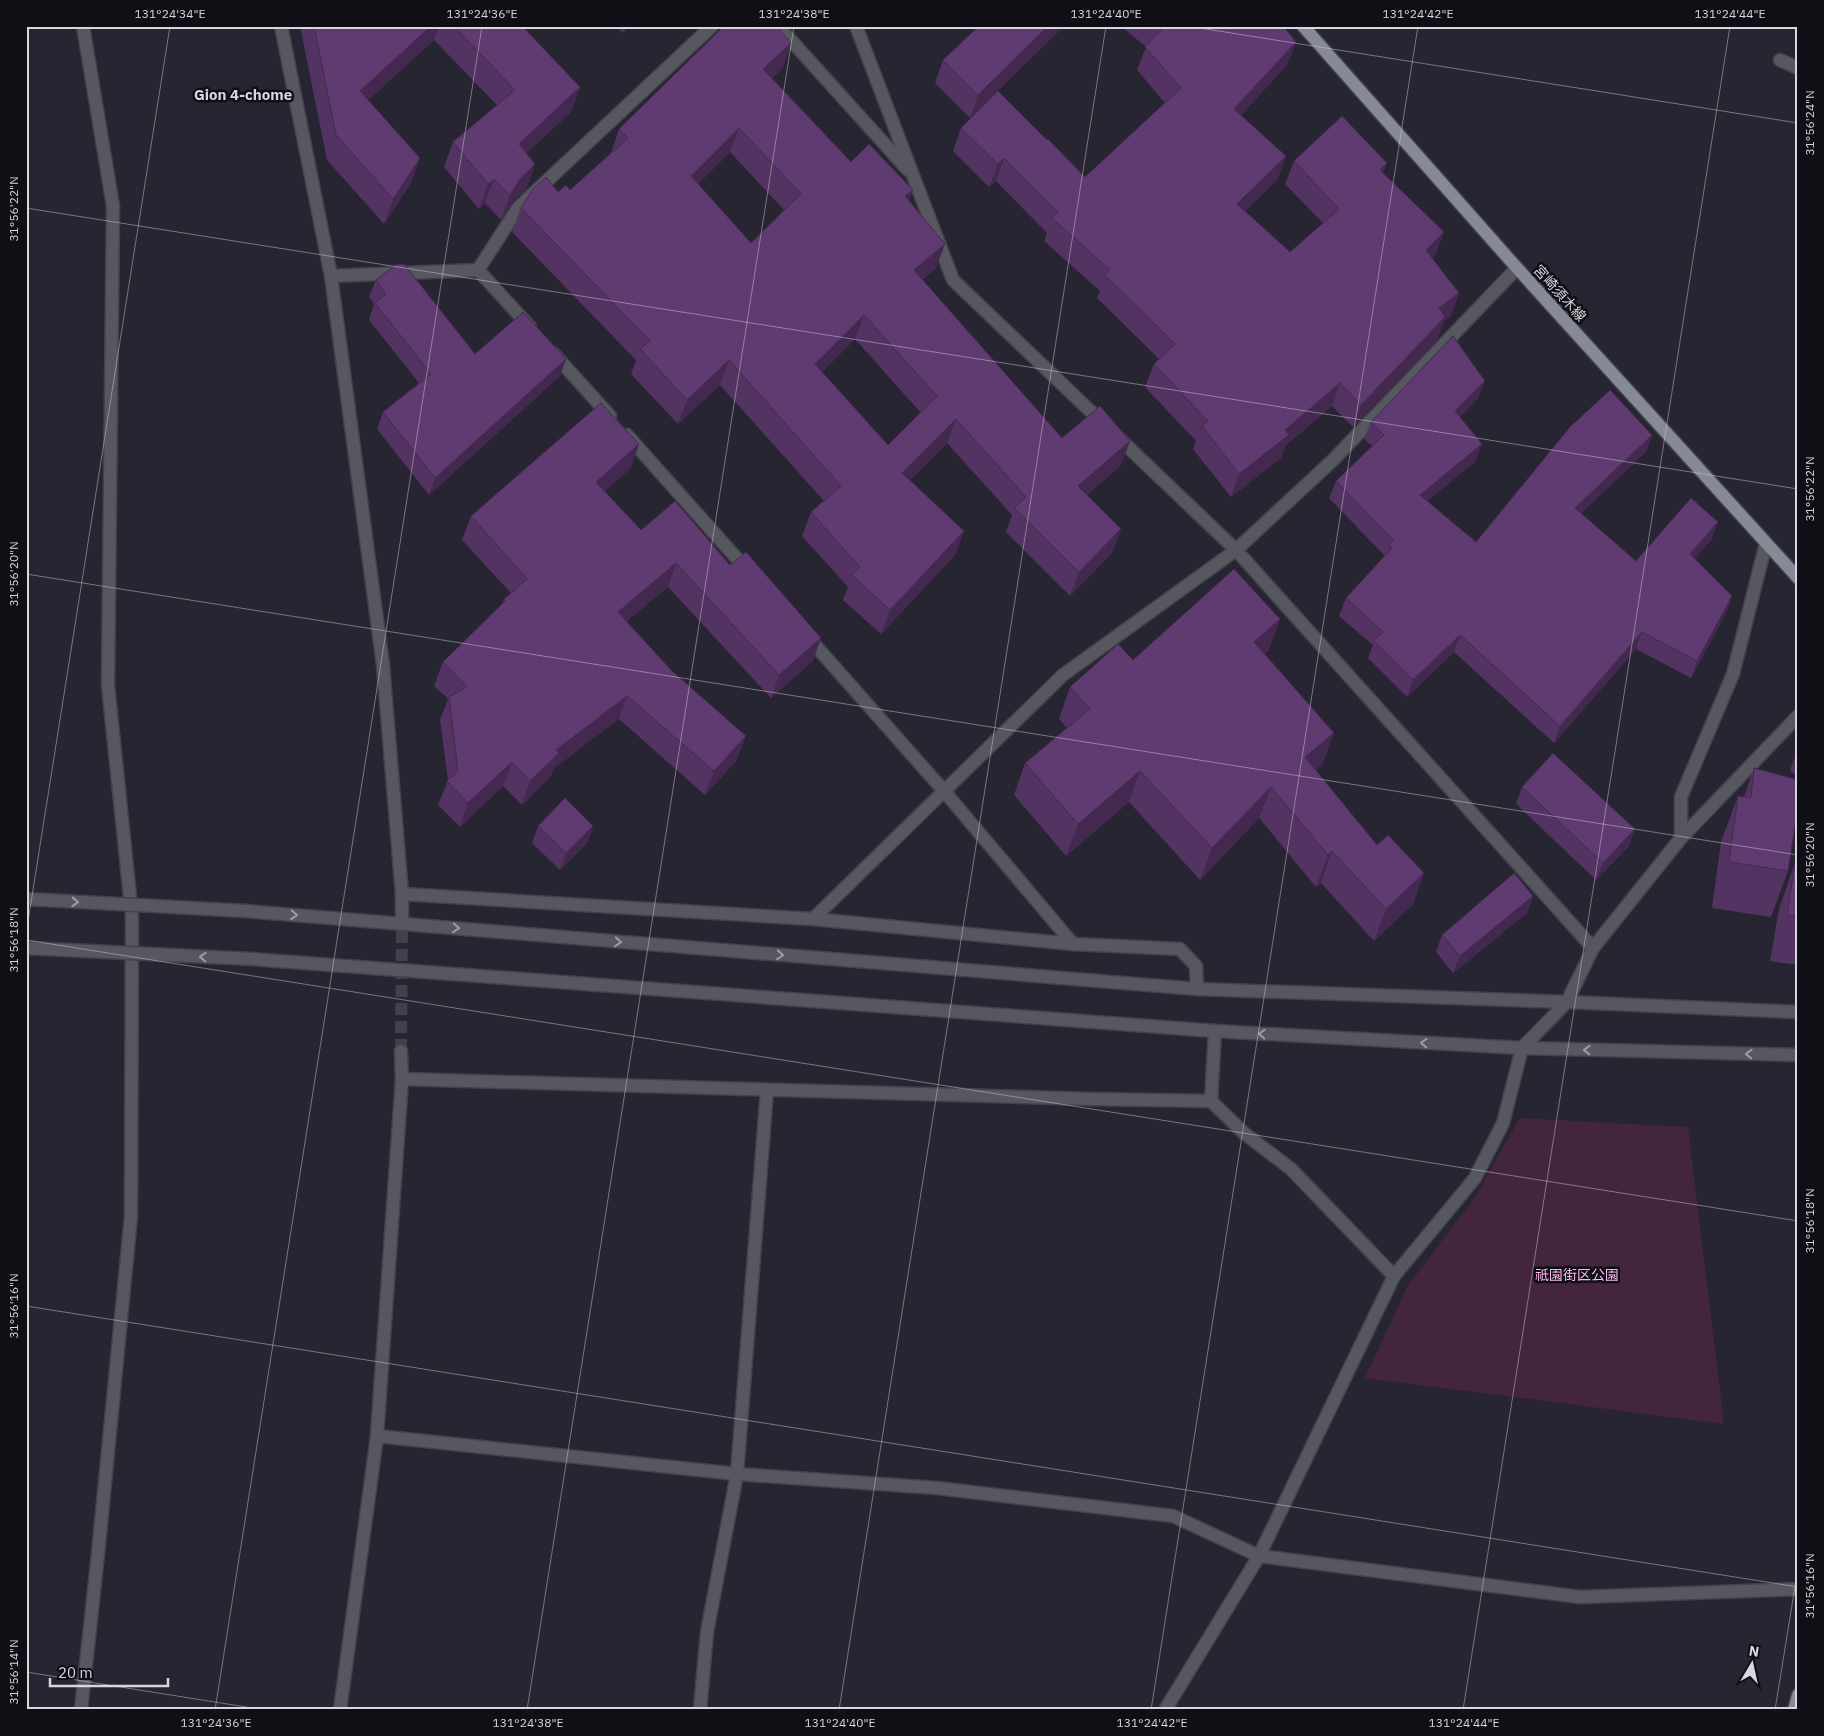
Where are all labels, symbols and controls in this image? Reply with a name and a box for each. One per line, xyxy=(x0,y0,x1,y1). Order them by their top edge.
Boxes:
text: 131°24'34"E xyxy=(135,6,205,21)
text: 131°24'36"E xyxy=(447,6,517,21)
text: 131°24'38"E xyxy=(759,6,829,21)
text: 131°24'40"E xyxy=(1071,6,1141,21)
text: 131°24'42"E xyxy=(1383,6,1453,21)
text: 131°24'44"E xyxy=(1695,6,1765,21)
district label: Gion 4-chome xyxy=(194,85,292,104)
text: 31°56'24"N xyxy=(1802,90,1817,156)
text: 31°56'22"N xyxy=(6,176,21,242)
street label: 宮崎須木線 xyxy=(1530,261,1590,325)
text: 31°56'22"N xyxy=(1802,456,1817,522)
text: 31°56'20"N xyxy=(6,541,21,607)
text: 31°56'20"N xyxy=(1802,822,1817,888)
one-way arrow xyxy=(71,897,79,908)
text: 31°56'18"N xyxy=(6,907,21,973)
one-way arrow xyxy=(291,909,299,920)
one-way arrow xyxy=(453,923,461,934)
one-way arrow xyxy=(615,936,623,947)
one-way arrow xyxy=(777,949,785,960)
one-way arrow xyxy=(199,951,207,962)
one-way arrow xyxy=(1258,1028,1266,1039)
one-way arrow xyxy=(1420,1037,1428,1048)
one-way arrow xyxy=(1582,1045,1590,1055)
one-way arrow xyxy=(1745,1049,1752,1059)
text: 31°56'18"N xyxy=(1802,1188,1817,1254)
park label: 祇園街区公園 xyxy=(1535,1266,1619,1284)
text: 31°56'16"N xyxy=(6,1273,21,1339)
text: 31°56'16"N xyxy=(1802,1553,1817,1619)
north arrow xyxy=(1726,1638,1776,1688)
text: 31°56'14"N xyxy=(6,1639,21,1705)
text: N xyxy=(1748,1641,1760,1661)
scale bar xyxy=(50,1656,168,1688)
text: 20 m xyxy=(58,1663,93,1682)
text: 131°24'36"E xyxy=(181,1715,251,1730)
text: 131°24'38"E xyxy=(493,1715,563,1730)
text: 131°24'40"E xyxy=(805,1715,875,1730)
text: 131°24'42"E xyxy=(1117,1715,1187,1730)
text: 131°24'44"E xyxy=(1429,1715,1499,1730)

